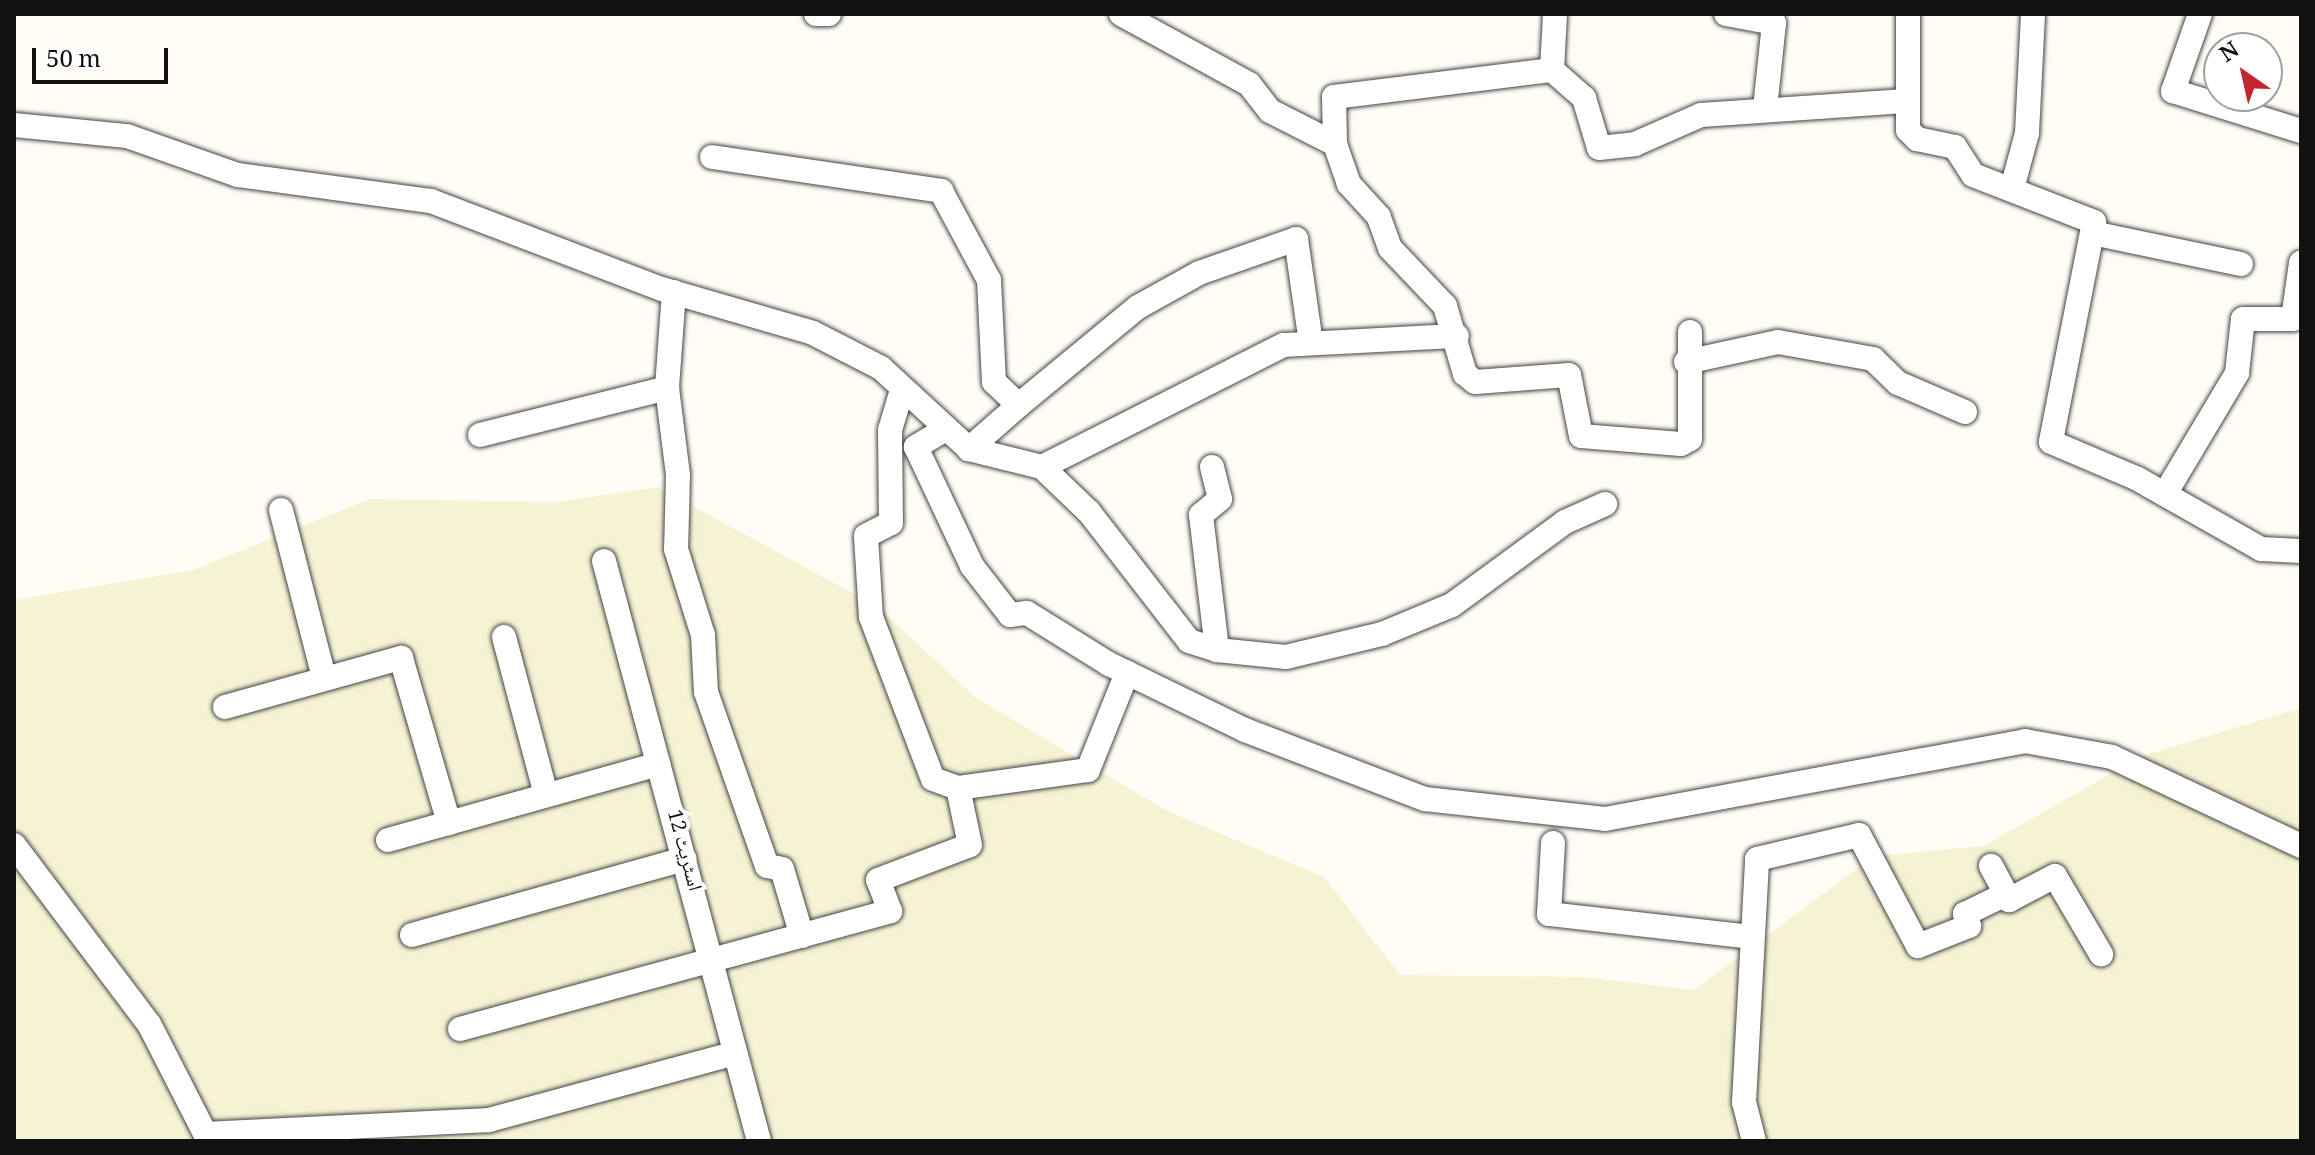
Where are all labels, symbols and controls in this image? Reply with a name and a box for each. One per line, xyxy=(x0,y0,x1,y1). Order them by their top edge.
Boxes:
scale bar xyxy=(36,32,172,82)
north arrow xyxy=(2203,32,2283,112)
text: N xyxy=(2213,33,2249,74)
text: 50 m xyxy=(46,41,101,82)
street label: اسٹریٹ 12 xyxy=(660,808,704,894)

